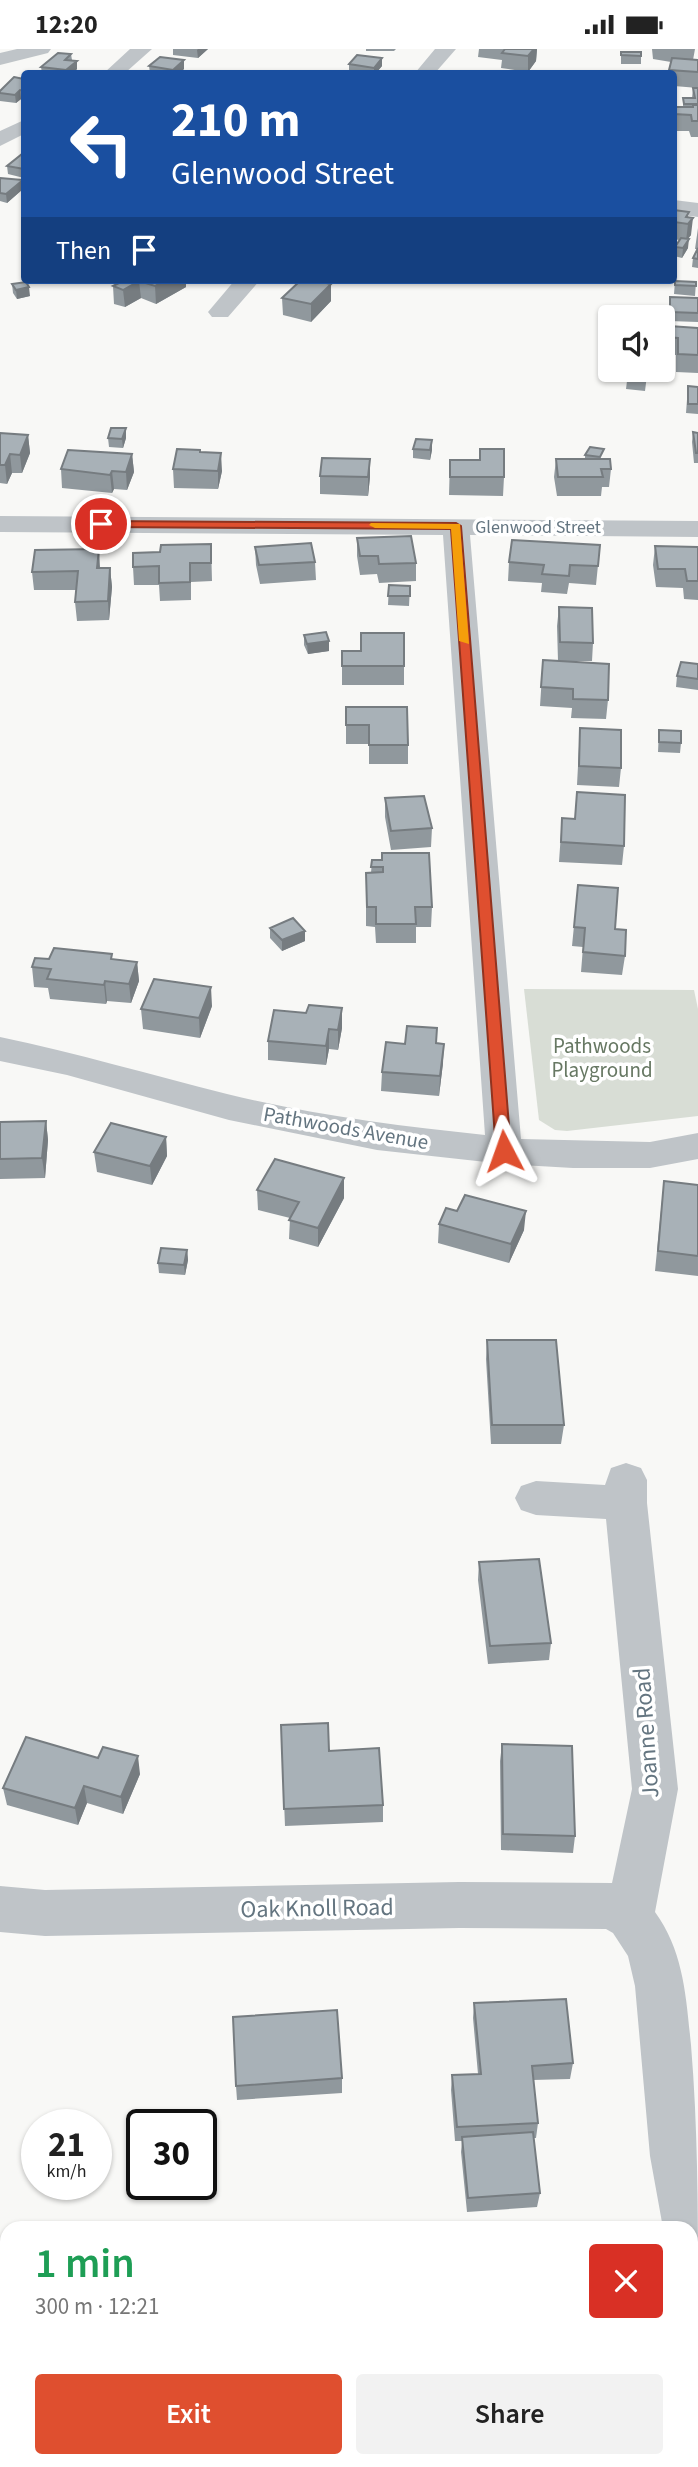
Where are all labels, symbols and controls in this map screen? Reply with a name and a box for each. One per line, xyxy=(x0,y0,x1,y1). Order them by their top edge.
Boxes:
text: 12:20 xyxy=(35,6,98,43)
text: 210 m xyxy=(171,86,300,156)
icon: left xyxy=(56,98,147,189)
text: Glenwood Street xyxy=(171,151,394,197)
icon: arrive xyxy=(125,231,163,269)
text: Then xyxy=(56,232,111,269)
map controls xyxy=(598,305,675,382)
button: sound xyxy=(598,305,675,382)
pin xyxy=(71,494,131,554)
icon: arrive xyxy=(82,505,120,543)
street label: Glenwood Street xyxy=(475,515,601,540)
park label: Pathwoods Playground xyxy=(551,1031,653,1085)
street label: Pathwoods Avenue xyxy=(261,1099,431,1157)
position arrow xyxy=(467,1114,541,1188)
street label: Joanne Road xyxy=(624,1667,669,1799)
street label: Oak Knoll Road xyxy=(240,1890,394,1927)
speed limit sign: 30 xyxy=(126,2109,217,2200)
text: 21 xyxy=(48,2120,85,2170)
text: km/h xyxy=(47,2159,86,2184)
text: 1 min xyxy=(35,2234,135,2294)
button: close xyxy=(589,2244,663,2318)
text: 300 m · 12:21 xyxy=(35,2290,159,2323)
button: Exit xyxy=(35,2374,342,2454)
button: Share xyxy=(356,2374,663,2454)

